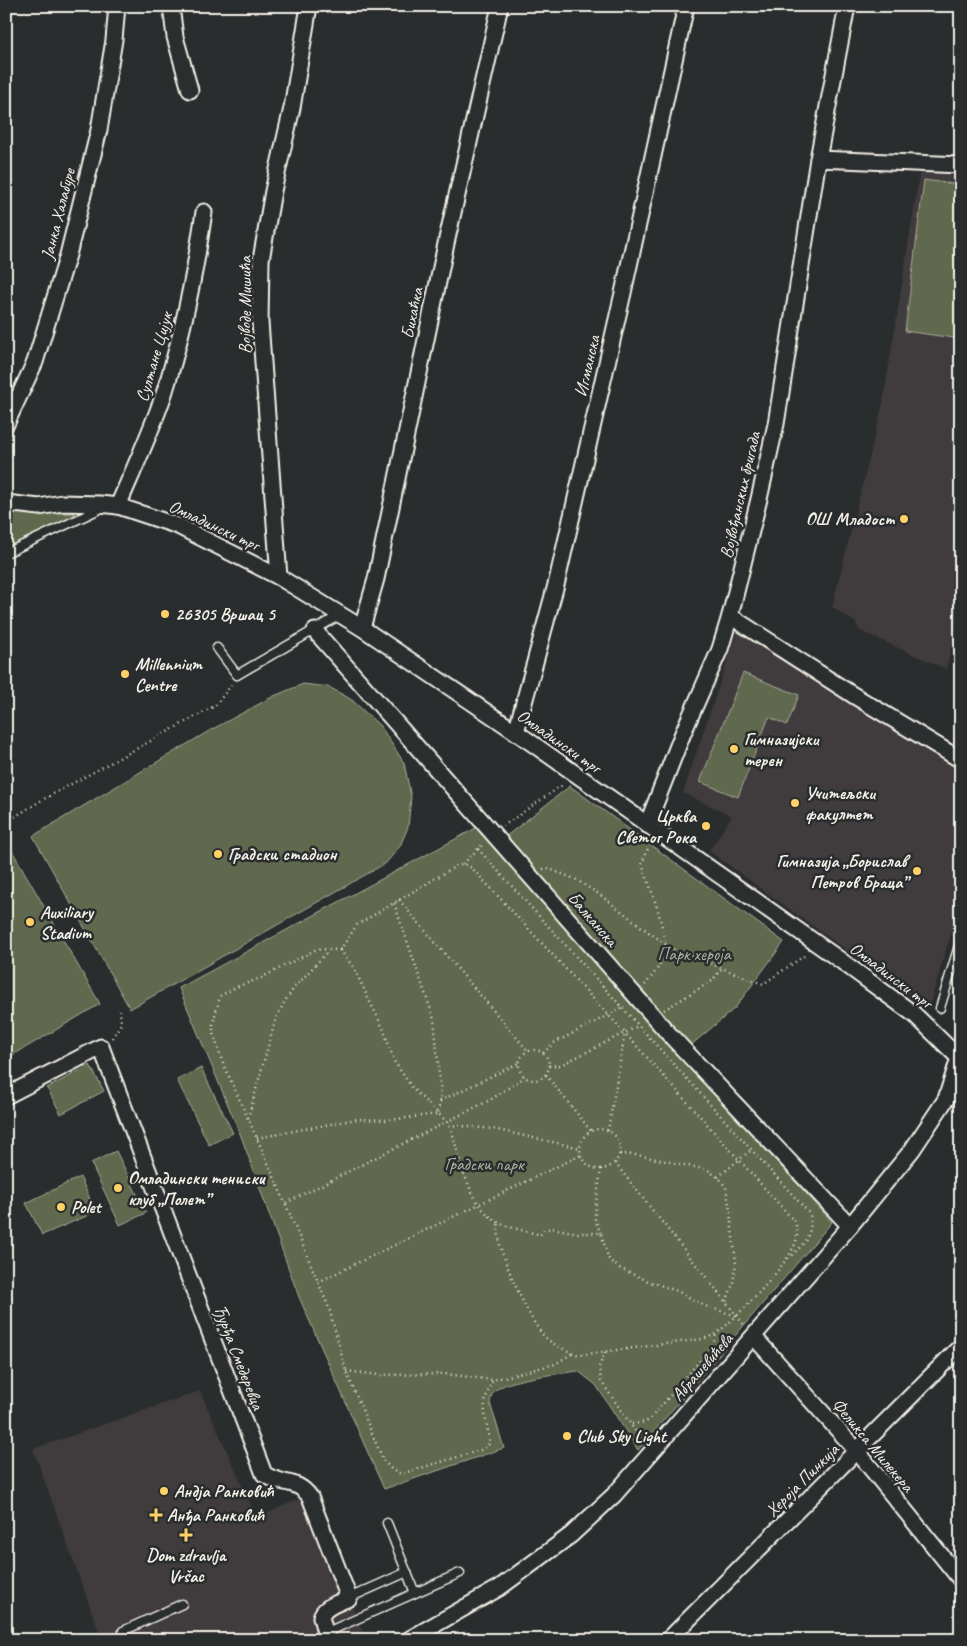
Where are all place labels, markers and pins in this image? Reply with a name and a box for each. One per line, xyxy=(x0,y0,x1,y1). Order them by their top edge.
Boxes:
place label: ОШ Младост xyxy=(806,508,895,530)
marker: ОШ Младост xyxy=(898,513,910,525)
place label: 26305 Вршац 5 xyxy=(175,603,277,625)
marker: 26305 Вршац 5 xyxy=(159,608,171,620)
place label: Millennium Centre xyxy=(135,653,203,696)
marker: Millennium Centre xyxy=(119,668,131,680)
place label: Гимназијски терен xyxy=(744,728,820,771)
marker: Гимназијски терен xyxy=(728,743,740,755)
place label: Учитељски факултет xyxy=(805,782,876,825)
marker: Учитељски факултет xyxy=(789,797,801,809)
place label: Црква Светог Рока xyxy=(616,805,698,848)
marker: Црква Светог Рока xyxy=(700,820,712,832)
place label: Градски стадион xyxy=(228,843,337,865)
marker: Градски стадион xyxy=(212,848,224,860)
place label: Гимназија „Борислав Петров Браца” xyxy=(777,850,912,893)
marker: Гимназија „Борислав Петров Браца” xyxy=(911,865,923,877)
place label: Auxiliary Stadium xyxy=(40,901,95,944)
marker: Auxiliary Stadium xyxy=(24,916,36,928)
place label: Омладински тениски клуб „Полет” xyxy=(128,1167,267,1210)
marker: Омладински тениски клуб „Полет” xyxy=(112,1182,124,1194)
place label: Polet xyxy=(71,1196,103,1218)
marker: Polet xyxy=(55,1201,67,1213)
place label: Club Sky Light xyxy=(577,1425,668,1447)
marker: Club Sky Light xyxy=(561,1430,573,1442)
place label: Андја Ранковић xyxy=(174,1480,275,1502)
marker: Андја Ранковић xyxy=(158,1485,170,1497)
place label: Анђа Ранковић xyxy=(167,1504,265,1526)
marker: Анђа Ранковић xyxy=(149,1508,163,1522)
marker: Dom zdravlja Vršac xyxy=(179,1528,193,1542)
place label: Dom zdravlja Vršac xyxy=(146,1544,227,1587)

